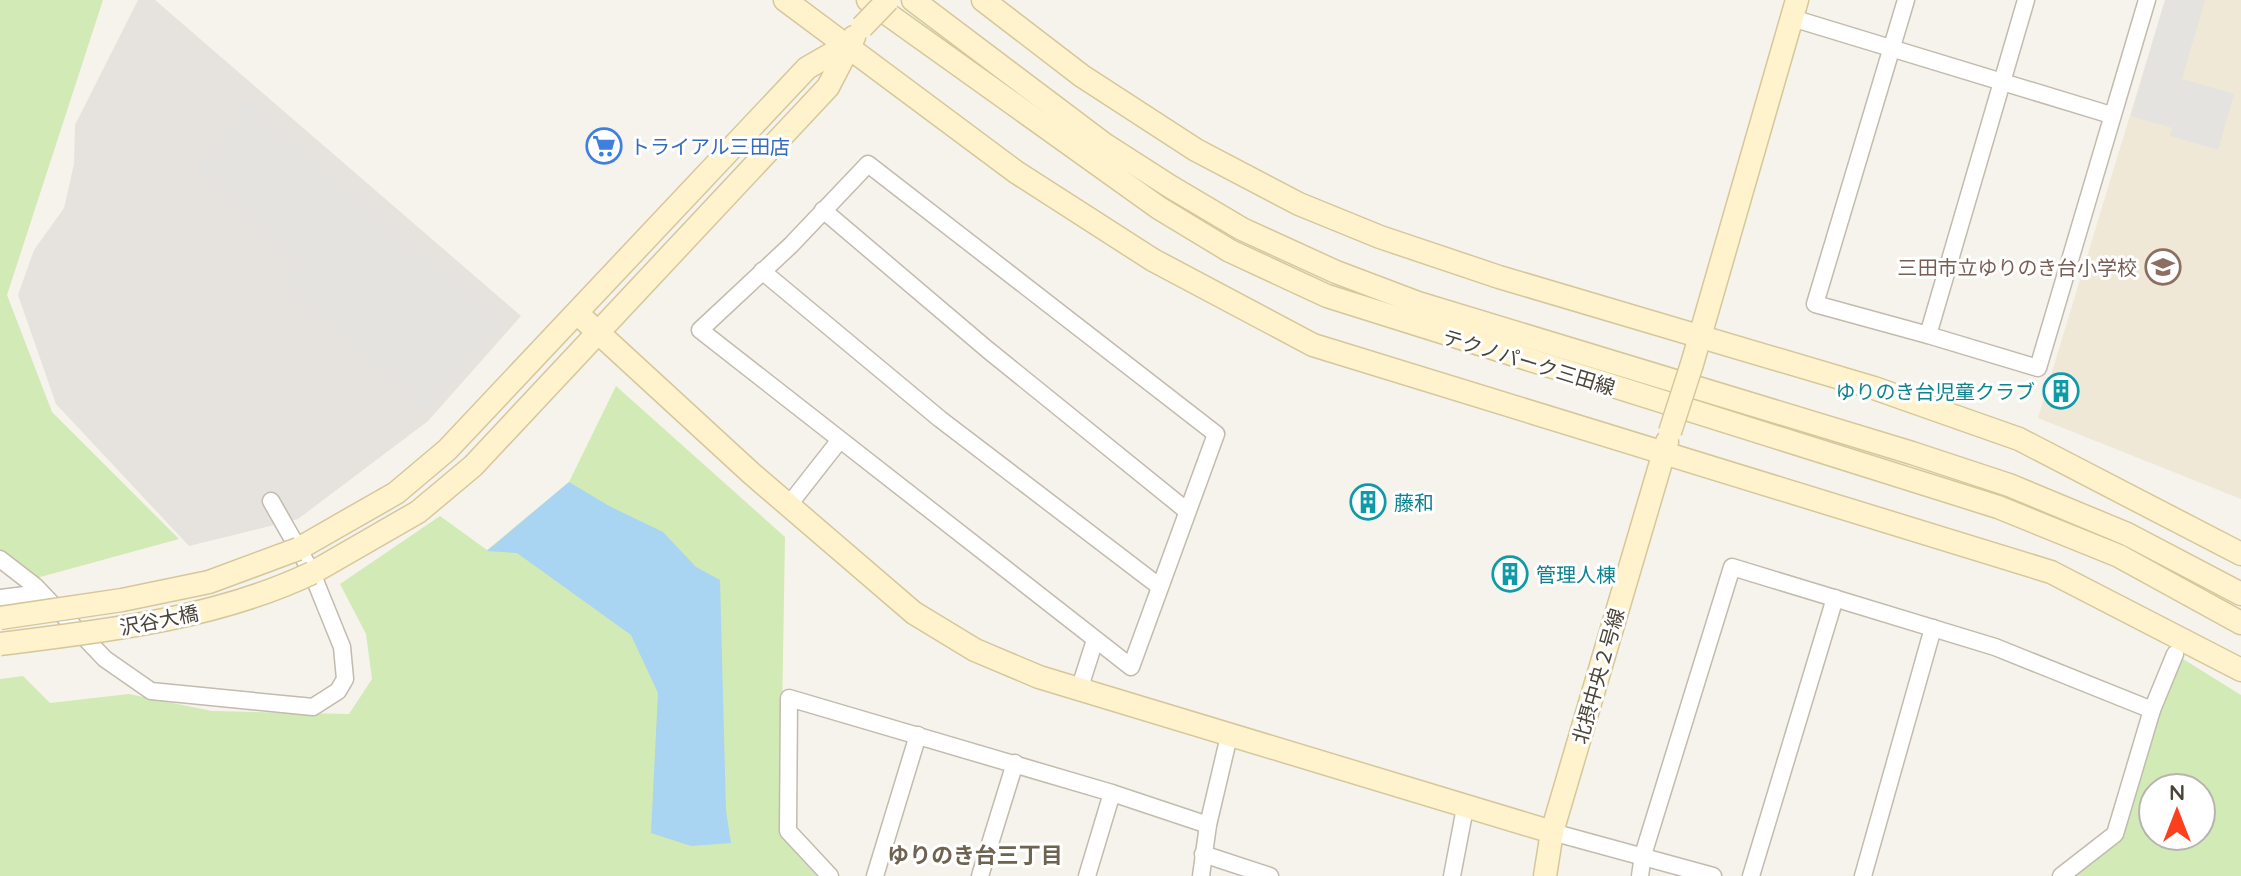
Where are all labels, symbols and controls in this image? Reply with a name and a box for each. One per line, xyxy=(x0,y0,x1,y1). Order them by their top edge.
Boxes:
supermarket icon: トライアル三田店 xyxy=(585,127,623,165)
place label: トライアル三田店 xyxy=(630,134,790,159)
school or university icon: 三田市立ゆりのき台小学校 xyxy=(2144,248,2182,286)
place label: 三田市立ゆりのき台小学校 xyxy=(1898,255,2137,280)
street label: テクノパーク三田線 xyxy=(1440,324,1618,400)
building icon: ゆりのき台児童クラブ xyxy=(2042,372,2080,410)
place label: ゆりのき台児童クラブ xyxy=(1836,379,2035,404)
building icon: 藤和 xyxy=(1349,483,1387,521)
place label: 藤和 xyxy=(1394,490,1434,515)
building icon: 管理人棟 xyxy=(1491,555,1529,593)
place label: 管理人棟 xyxy=(1536,562,1616,587)
street label: 沢谷大橋 xyxy=(117,600,201,640)
street label: 北摂中央２号線 xyxy=(1567,605,1629,747)
north arrow xyxy=(2137,772,2217,852)
text: N xyxy=(2169,778,2185,806)
district label: ゆりのき台三丁目 xyxy=(887,841,1063,869)

